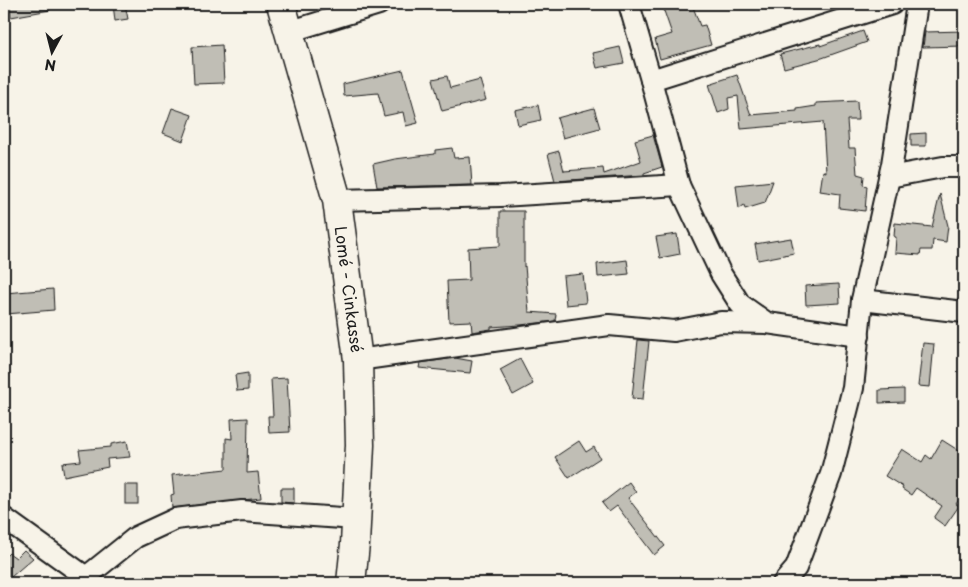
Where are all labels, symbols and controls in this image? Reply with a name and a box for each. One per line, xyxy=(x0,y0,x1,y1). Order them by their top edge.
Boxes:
north arrow xyxy=(28,28,78,78)
text: N xyxy=(44,54,57,76)
street label: Lomé - Cinkassé xyxy=(330,225,370,354)

